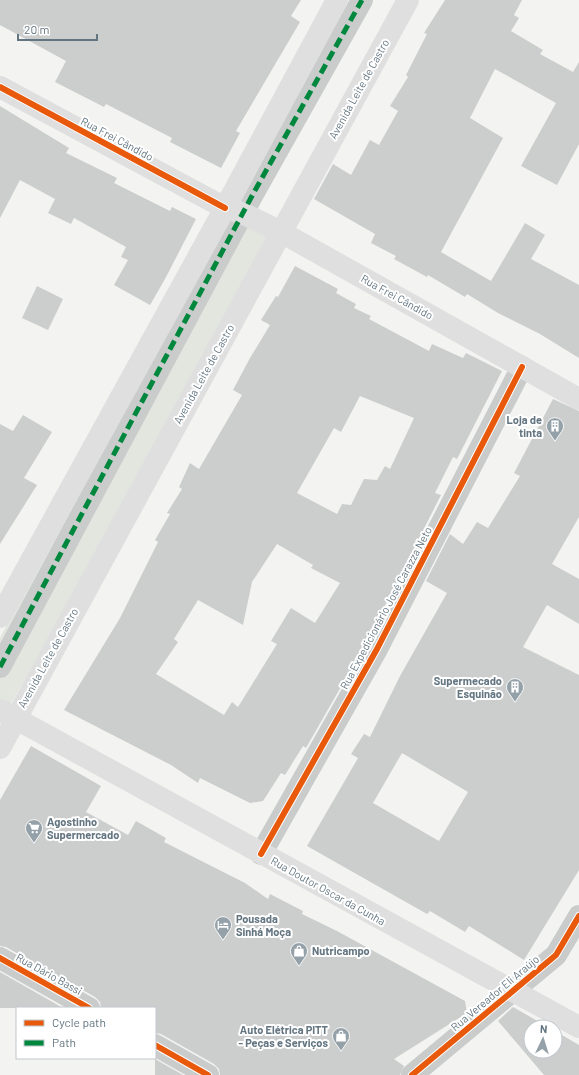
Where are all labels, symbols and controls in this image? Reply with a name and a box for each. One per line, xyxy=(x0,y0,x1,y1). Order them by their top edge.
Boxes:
scale bar xyxy=(18,16,97,42)
text: 20 m xyxy=(24,22,50,36)
street label: Avenida Leite de Castro xyxy=(326,37,391,141)
street label: Rua Frei Cândido xyxy=(79,114,156,163)
street label: Rua Frei Cândido xyxy=(359,271,435,322)
street label: Avenida Leite de Castro xyxy=(171,322,236,426)
place label: Loja de tinta xyxy=(507,413,542,439)
building icon: Loja de tinta xyxy=(545,416,565,441)
street label: Rua Expedicionário José Carazza Neto xyxy=(337,524,434,691)
street label: Avenida Leite de Castro xyxy=(15,606,80,710)
place label: Supermecado Esquinão xyxy=(434,674,502,700)
building icon: Supermecado Esquinão xyxy=(505,677,525,702)
place label: Agostinho Supermercado xyxy=(47,815,119,841)
supermarket icon: Agostinho Supermercado xyxy=(24,818,44,843)
street label: Rua Doutor Oscar da Cunha xyxy=(269,854,388,927)
place label: Pousada Sinhá Moça xyxy=(236,912,291,938)
hotel icon: Pousada Sinhá Moça xyxy=(213,915,233,940)
shop icon: Nutricampo xyxy=(289,941,309,966)
place label: Nutricampo xyxy=(312,944,370,957)
street label: Rua Dário Bassi xyxy=(14,950,85,997)
street label: Rua Vereador Eli Araújo xyxy=(448,952,541,1033)
legend xyxy=(16,1007,156,1059)
text: Cycle path xyxy=(52,1015,106,1029)
north arrow xyxy=(523,1019,563,1059)
text: N xyxy=(540,1022,548,1035)
place label: Auto Elétrica PITT - Peças e Serviços xyxy=(239,1023,329,1049)
shop icon: Auto Elétrica PITT - Peças e Serviços xyxy=(331,1026,351,1051)
text: Path xyxy=(52,1035,76,1049)

